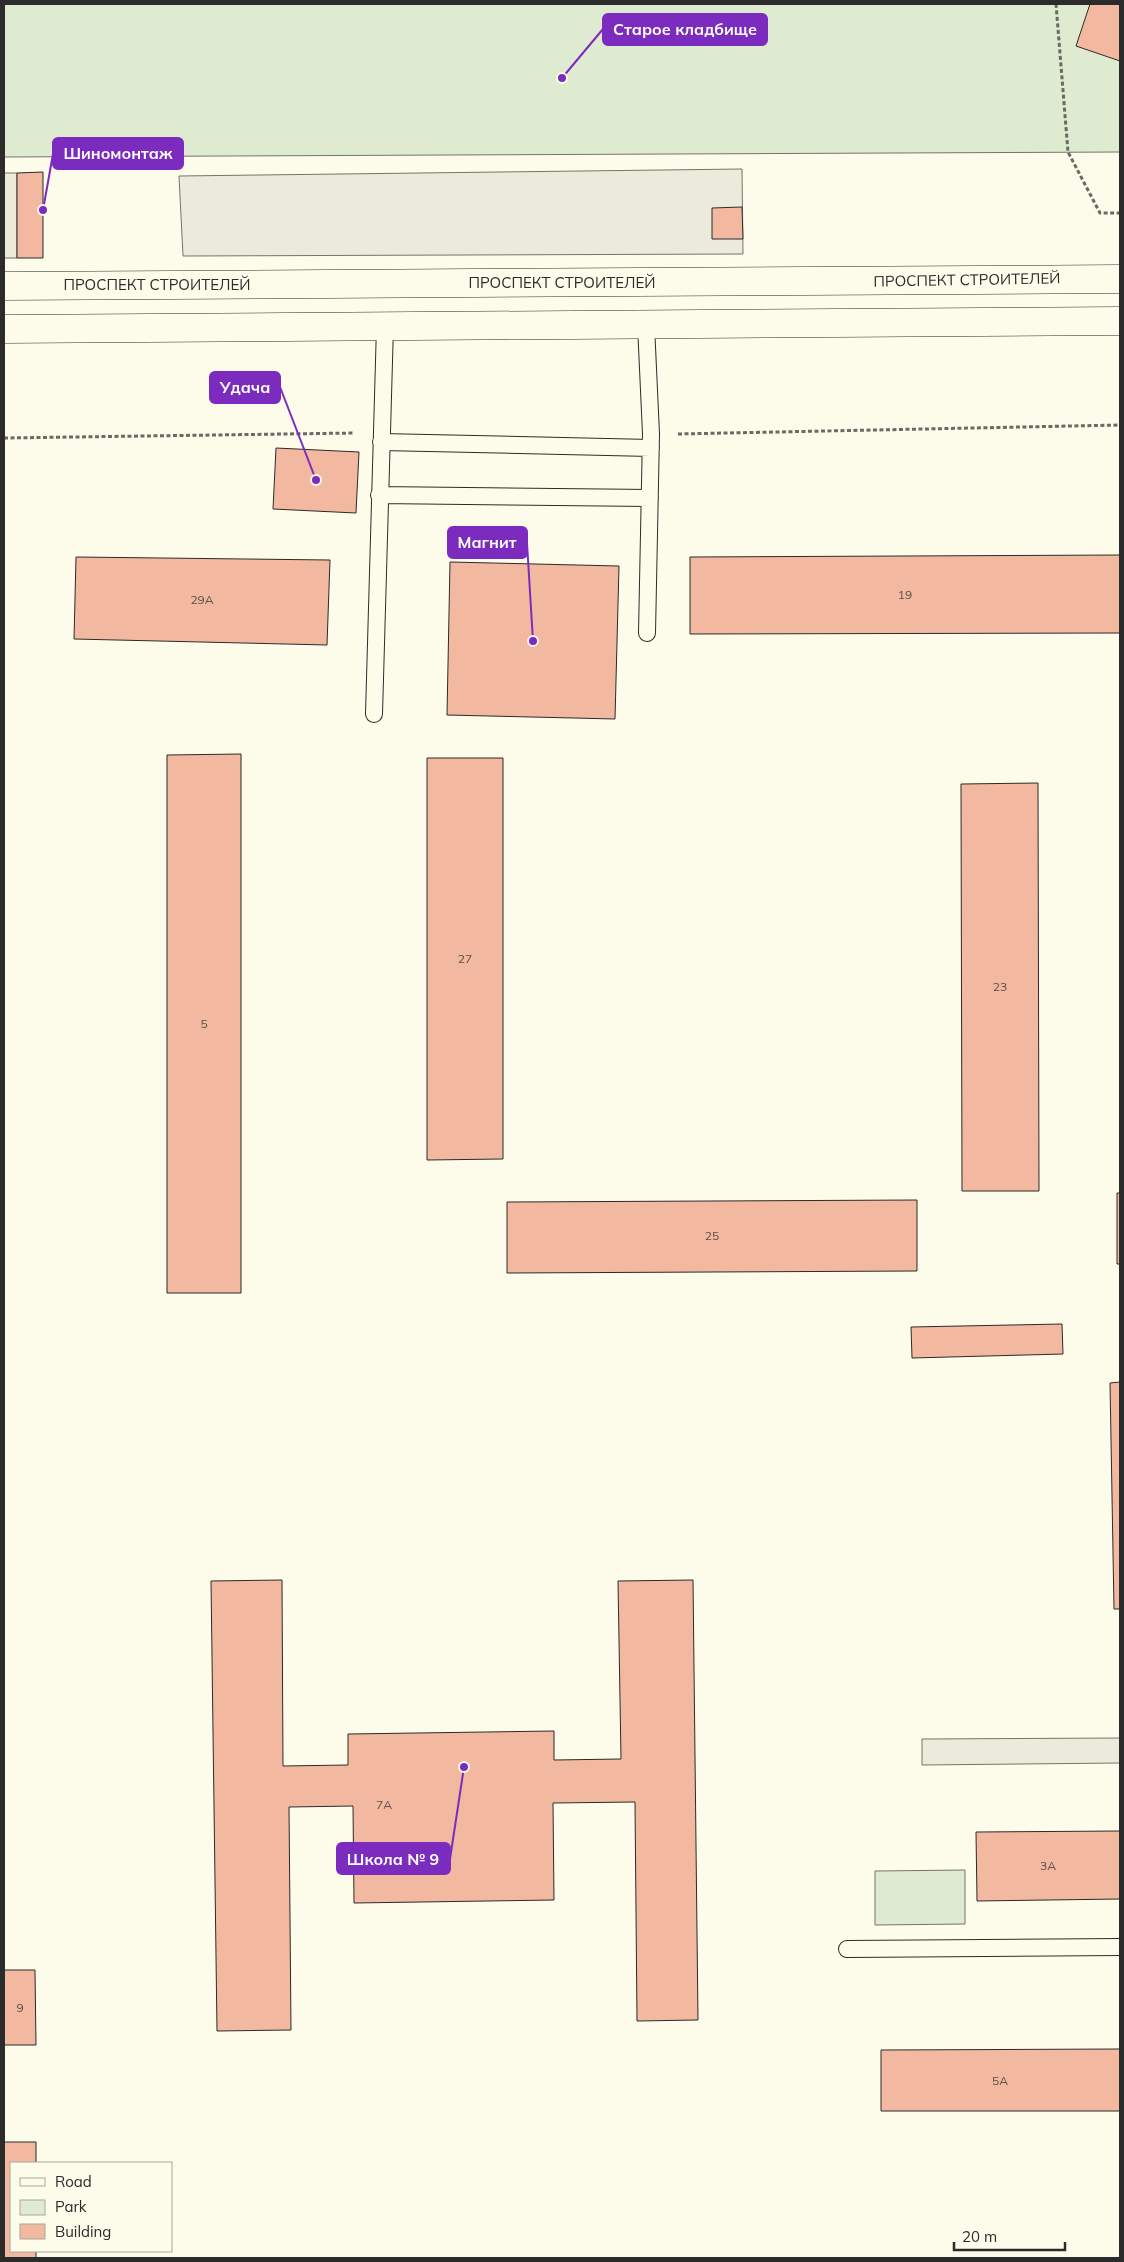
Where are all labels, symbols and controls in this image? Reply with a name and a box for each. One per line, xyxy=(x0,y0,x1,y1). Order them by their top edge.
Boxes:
callout: Старое кладбище xyxy=(603,14,767,45)
text: Старое кладбище xyxy=(613,19,757,39)
callout: Шиномонтаж xyxy=(53,138,183,169)
text: Шиномонтаж xyxy=(63,143,173,163)
street label: ПРОСПЕКТ СТРОИТЕЛЕЙ xyxy=(873,268,1061,291)
street label: ПРОСПЕКТ СТРОИТЕЛЕЙ xyxy=(469,273,655,292)
street label: ПРОСПЕКТ СТРОИТЕЛЕЙ xyxy=(64,275,250,294)
callout: Удача xyxy=(210,372,280,403)
text: Удача xyxy=(219,377,270,397)
callout: Магнит xyxy=(448,527,527,558)
text: Магнит xyxy=(457,532,517,552)
house number: 19 xyxy=(898,587,912,602)
house number: 29А xyxy=(190,592,214,607)
house number: 27 xyxy=(458,951,472,966)
house number: 23 xyxy=(993,979,1007,994)
house number: 5 xyxy=(200,1016,208,1031)
house number: 25 xyxy=(705,1228,719,1243)
house number: 7А xyxy=(376,1797,392,1812)
callout: Школа № 9 xyxy=(337,1843,450,1874)
text: Школа № 9 xyxy=(347,1849,439,1869)
house number: 3А xyxy=(1040,1858,1056,1873)
house number: 9 xyxy=(16,2000,24,2015)
house number: 5А xyxy=(992,2073,1008,2088)
legend xyxy=(10,2162,172,2252)
text: Road xyxy=(55,2172,92,2191)
text: Park xyxy=(55,2197,87,2216)
scale bar xyxy=(954,2220,1065,2252)
text: Building xyxy=(55,2222,111,2241)
text: 20 m xyxy=(962,2227,997,2246)

